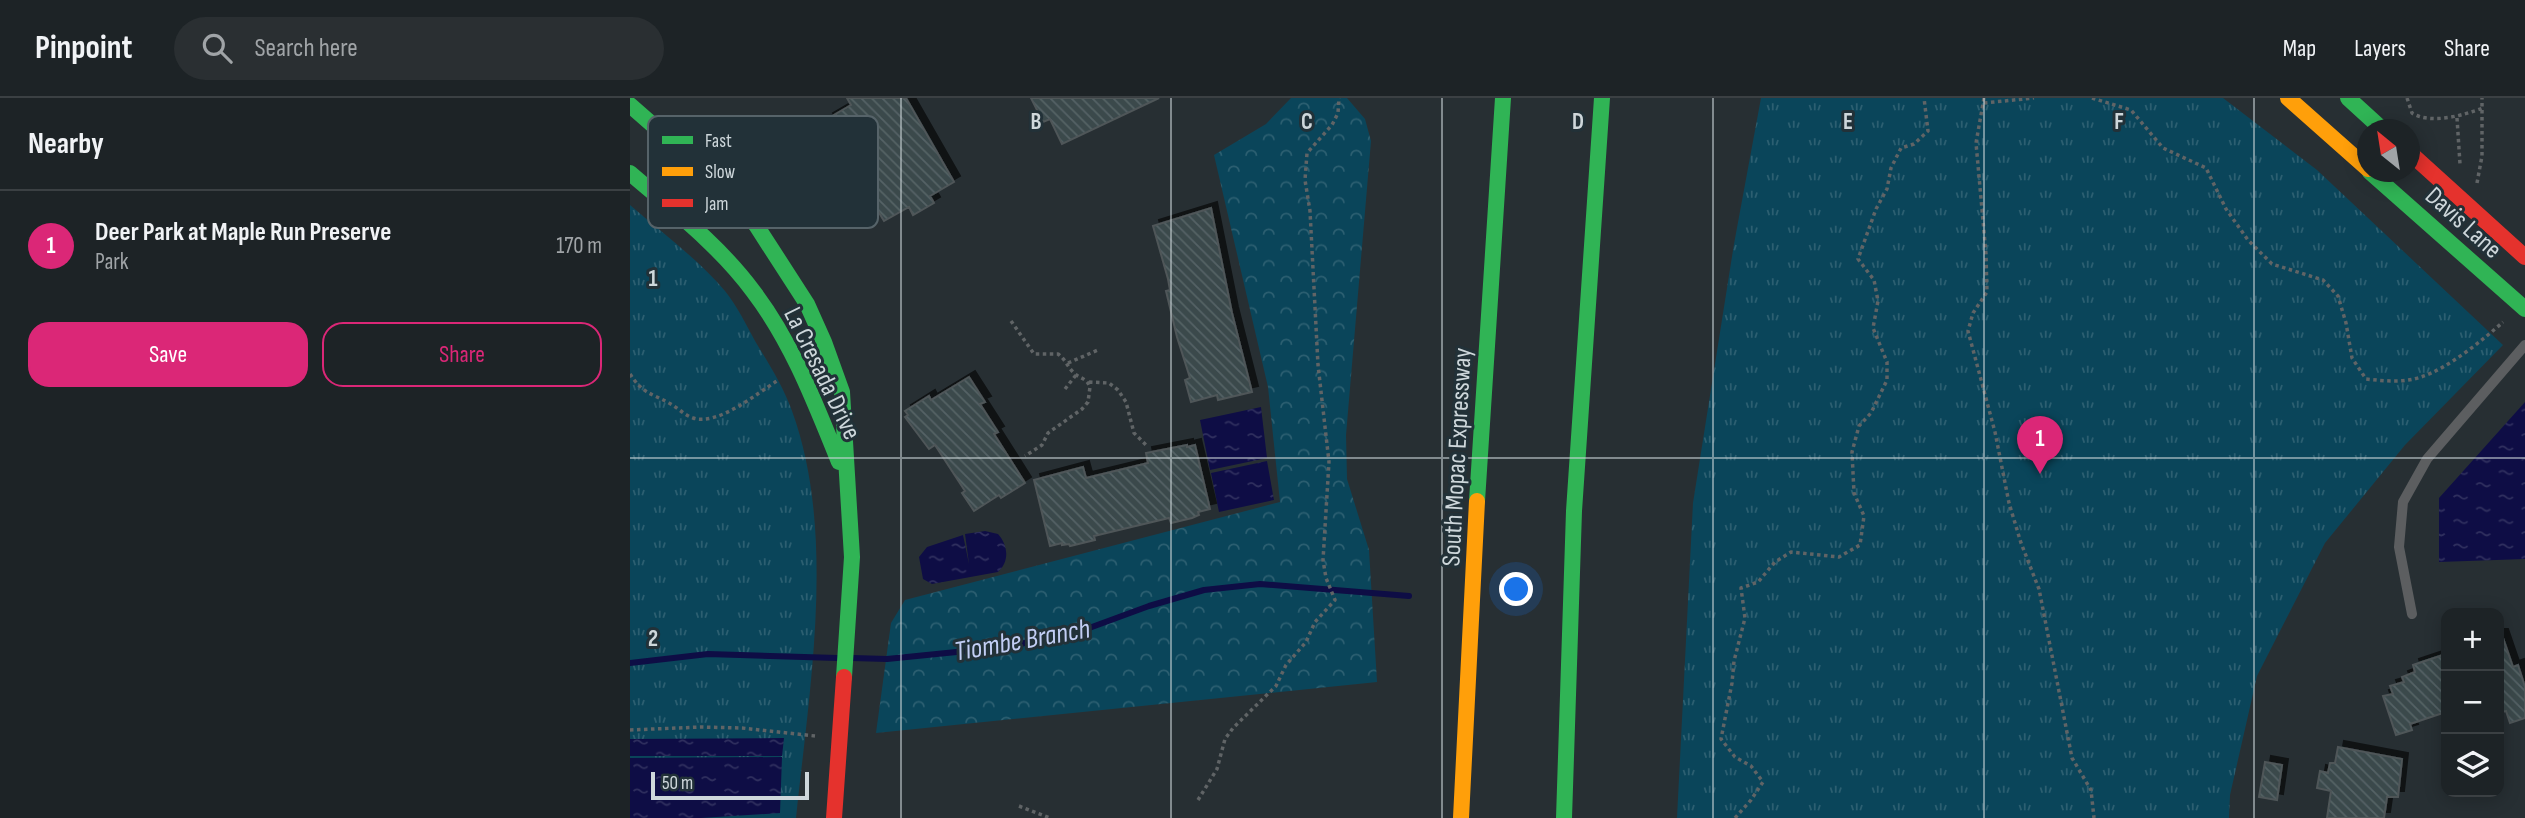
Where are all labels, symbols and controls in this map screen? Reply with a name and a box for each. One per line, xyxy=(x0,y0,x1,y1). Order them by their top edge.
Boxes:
search box xyxy=(174,17,664,80)
text: Pinpoint xyxy=(35,28,132,68)
icon: search xyxy=(198,29,236,67)
text: Search here xyxy=(254,33,358,64)
text: Map xyxy=(2283,34,2316,63)
text: Layers xyxy=(2354,34,2406,63)
text: Share xyxy=(2444,34,2490,63)
text: B xyxy=(1031,108,1042,136)
text: C xyxy=(1301,108,1313,136)
text: D xyxy=(1572,108,1584,136)
text: E xyxy=(1843,108,1853,136)
text: F xyxy=(2114,108,2124,136)
legend xyxy=(648,116,878,228)
north arrow xyxy=(2357,119,2420,182)
text: Nearby xyxy=(28,126,104,162)
text: Fast xyxy=(705,130,732,153)
text: Slow xyxy=(705,161,735,184)
street label: Davis Lane xyxy=(2418,181,2508,265)
text: Jam xyxy=(704,193,728,216)
text: Deer Park at Maple Run Preserve xyxy=(95,217,391,248)
text: 1 xyxy=(46,232,56,260)
text: 170 m xyxy=(556,232,602,260)
text: Park xyxy=(95,248,129,276)
text: 1 xyxy=(648,265,658,293)
street label: La Cresada Drive xyxy=(776,302,867,445)
button: Save xyxy=(28,322,308,387)
button: Share xyxy=(322,322,602,387)
street label: South Mopac Expressway xyxy=(1436,347,1479,567)
pin: 1 xyxy=(2017,416,2063,474)
your location xyxy=(1499,572,1533,606)
map controls xyxy=(2441,608,2504,797)
button: + xyxy=(2441,608,2504,671)
water label: Tiombe Branch xyxy=(952,612,1093,669)
text: 2 xyxy=(648,625,658,653)
button: − xyxy=(2441,671,2504,734)
button: layers xyxy=(2441,734,2504,797)
scale bar xyxy=(651,769,808,801)
text: 50 m xyxy=(662,772,693,795)

